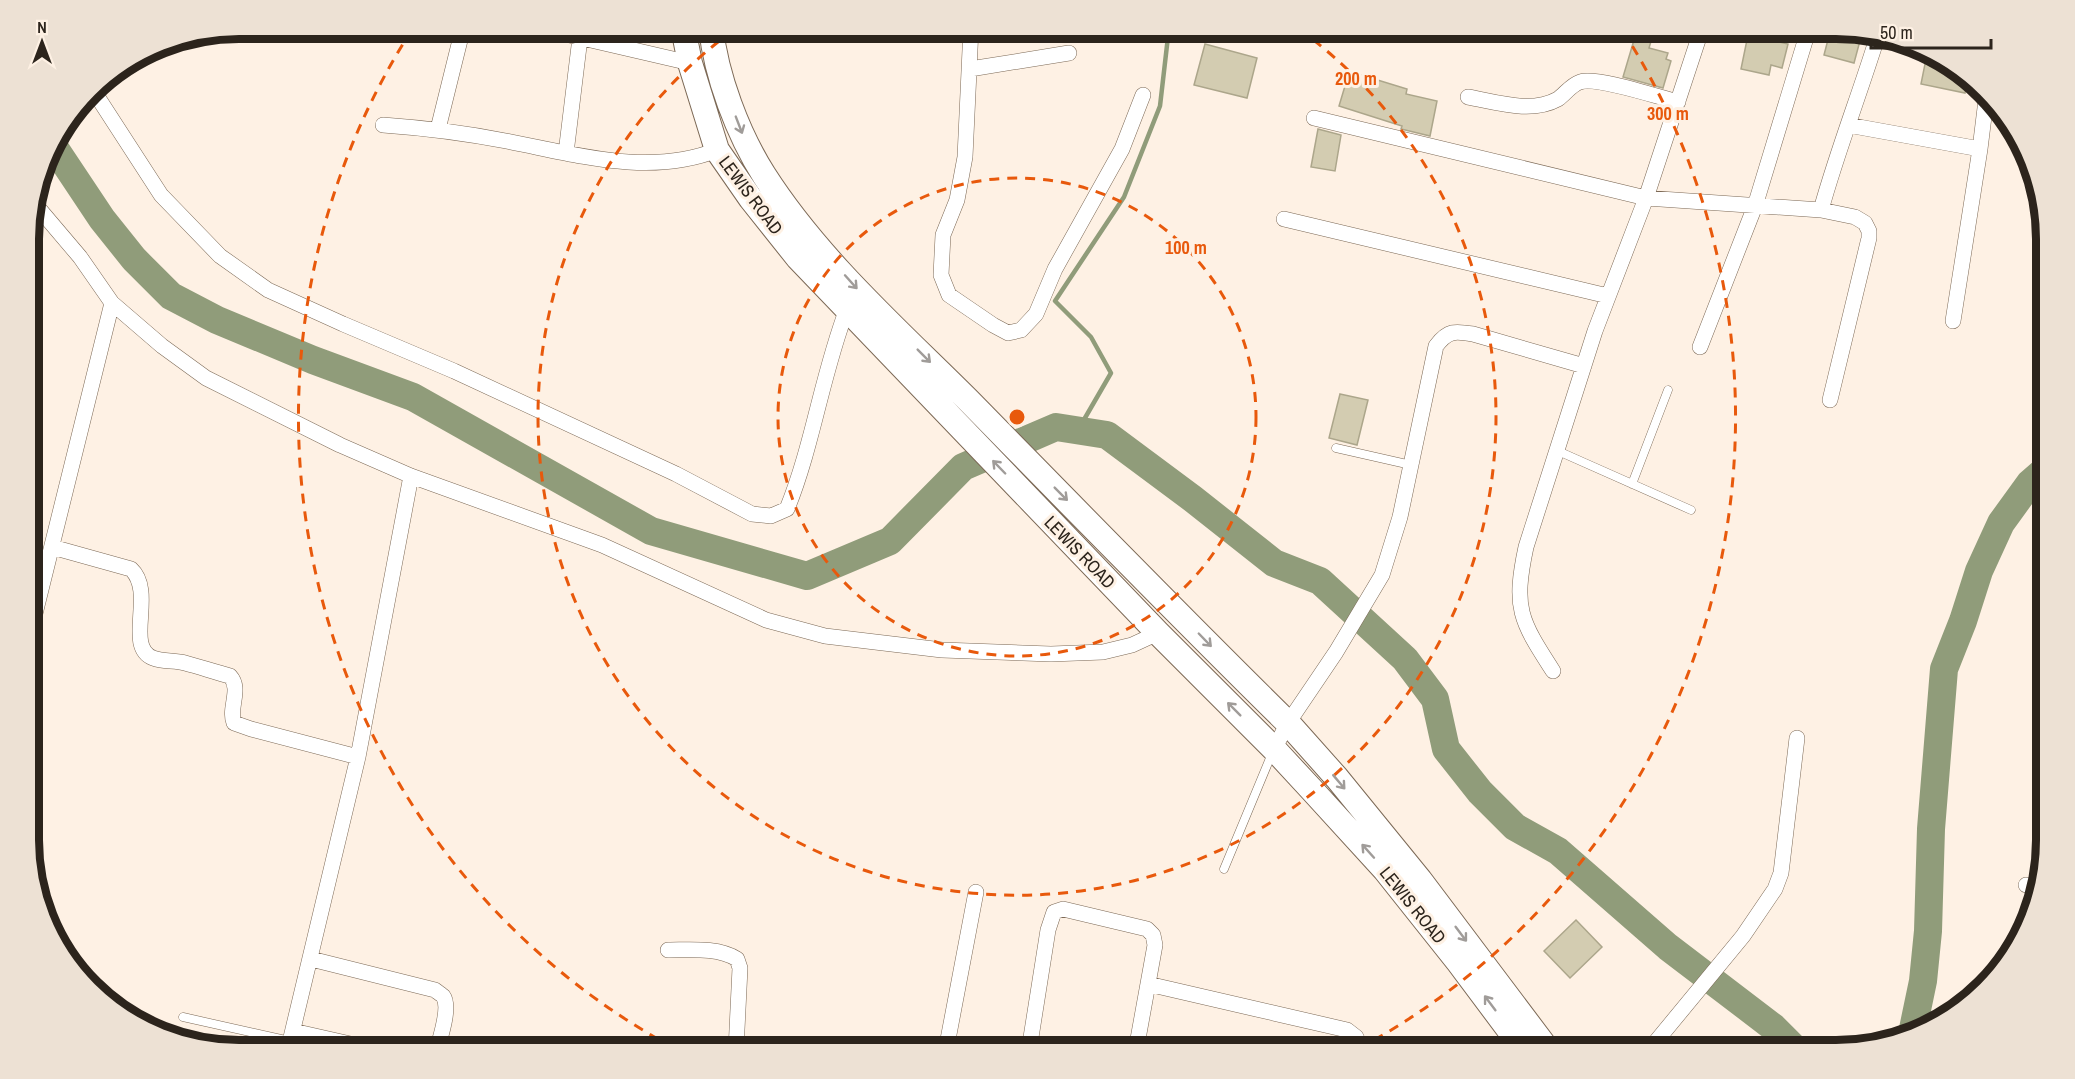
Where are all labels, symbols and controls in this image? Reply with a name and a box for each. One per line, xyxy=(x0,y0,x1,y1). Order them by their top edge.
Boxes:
north arrow xyxy=(12,12,72,72)
scale bar xyxy=(1871,12,1991,50)
text: N xyxy=(37,16,47,38)
text: 50 m xyxy=(1880,20,1913,45)
text: 200 m xyxy=(1335,66,1377,91)
text: 300 m xyxy=(1647,101,1689,126)
one-way arrow xyxy=(734,115,745,134)
street label: LEWIS ROAD xyxy=(713,150,789,240)
text: 100 m xyxy=(1165,235,1207,260)
one-way arrow xyxy=(844,274,858,289)
one-way arrow xyxy=(916,348,931,363)
centre of rings xyxy=(1007,407,1027,427)
one-way arrow xyxy=(991,459,1006,474)
one-way arrow xyxy=(1054,487,1068,502)
street label: LEWIS ROAD xyxy=(1039,510,1121,594)
one-way arrow xyxy=(1198,633,1213,648)
one-way arrow xyxy=(1227,702,1242,716)
one-way arrow xyxy=(1333,774,1346,790)
one-way arrow xyxy=(1361,844,1375,859)
street label: LEWIS ROAD xyxy=(1374,861,1452,949)
one-way arrow xyxy=(1454,926,1467,942)
one-way arrow xyxy=(1483,996,1496,1012)

